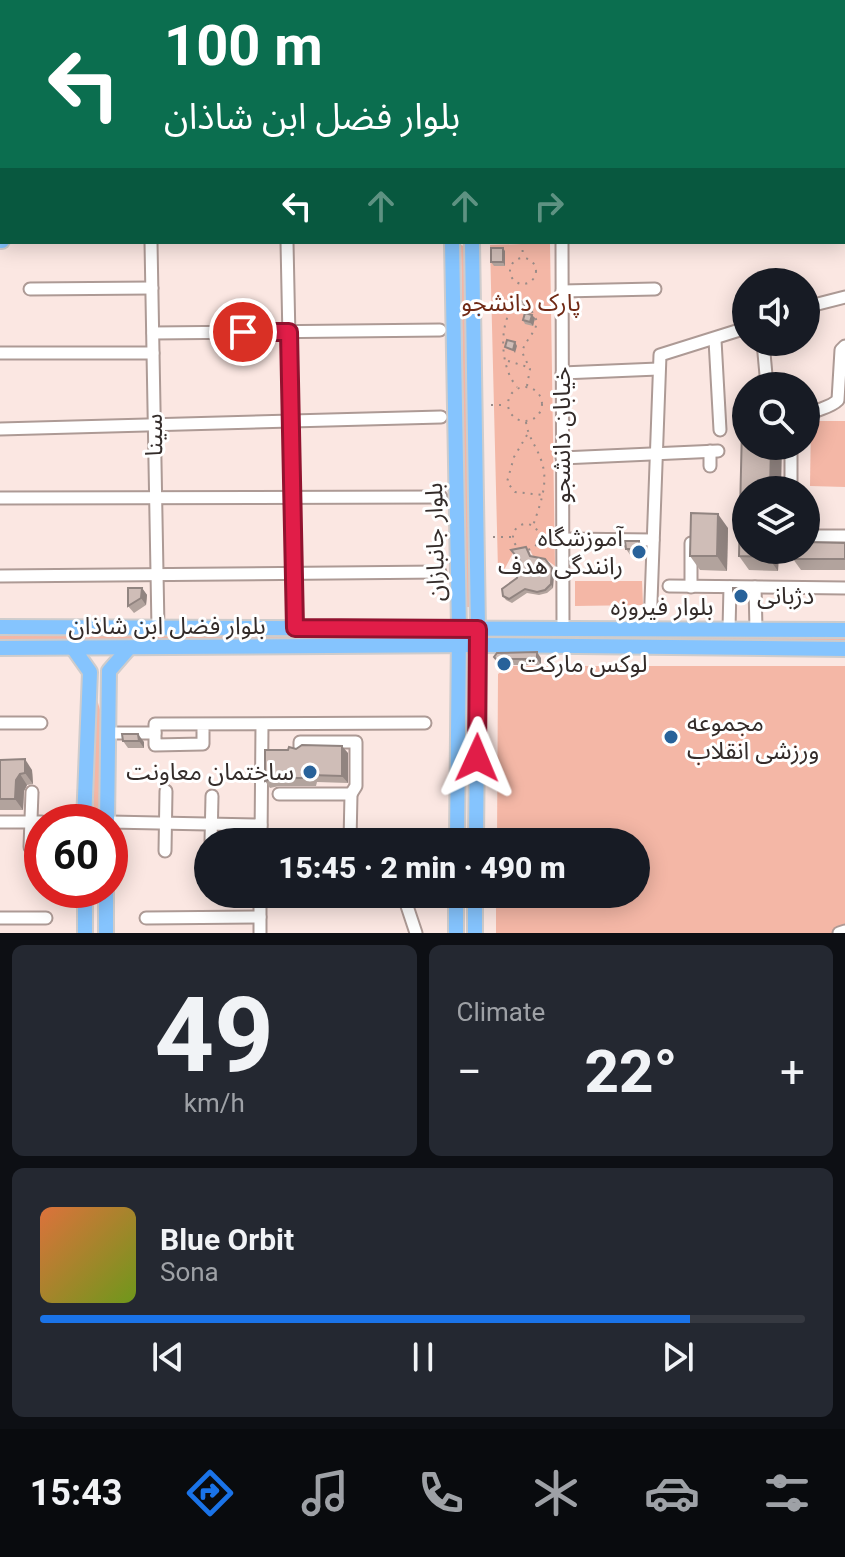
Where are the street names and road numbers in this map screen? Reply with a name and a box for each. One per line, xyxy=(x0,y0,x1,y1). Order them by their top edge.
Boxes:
street label: خیابان دانشجو xyxy=(548,367,576,503)
street label: سینا xyxy=(140,413,168,457)
street label: بلوار جانبازان xyxy=(420,482,450,602)
street label: بلوار فیروزه xyxy=(611,593,713,621)
street label: بلوار فضل ابن شاذان xyxy=(68,612,266,640)

